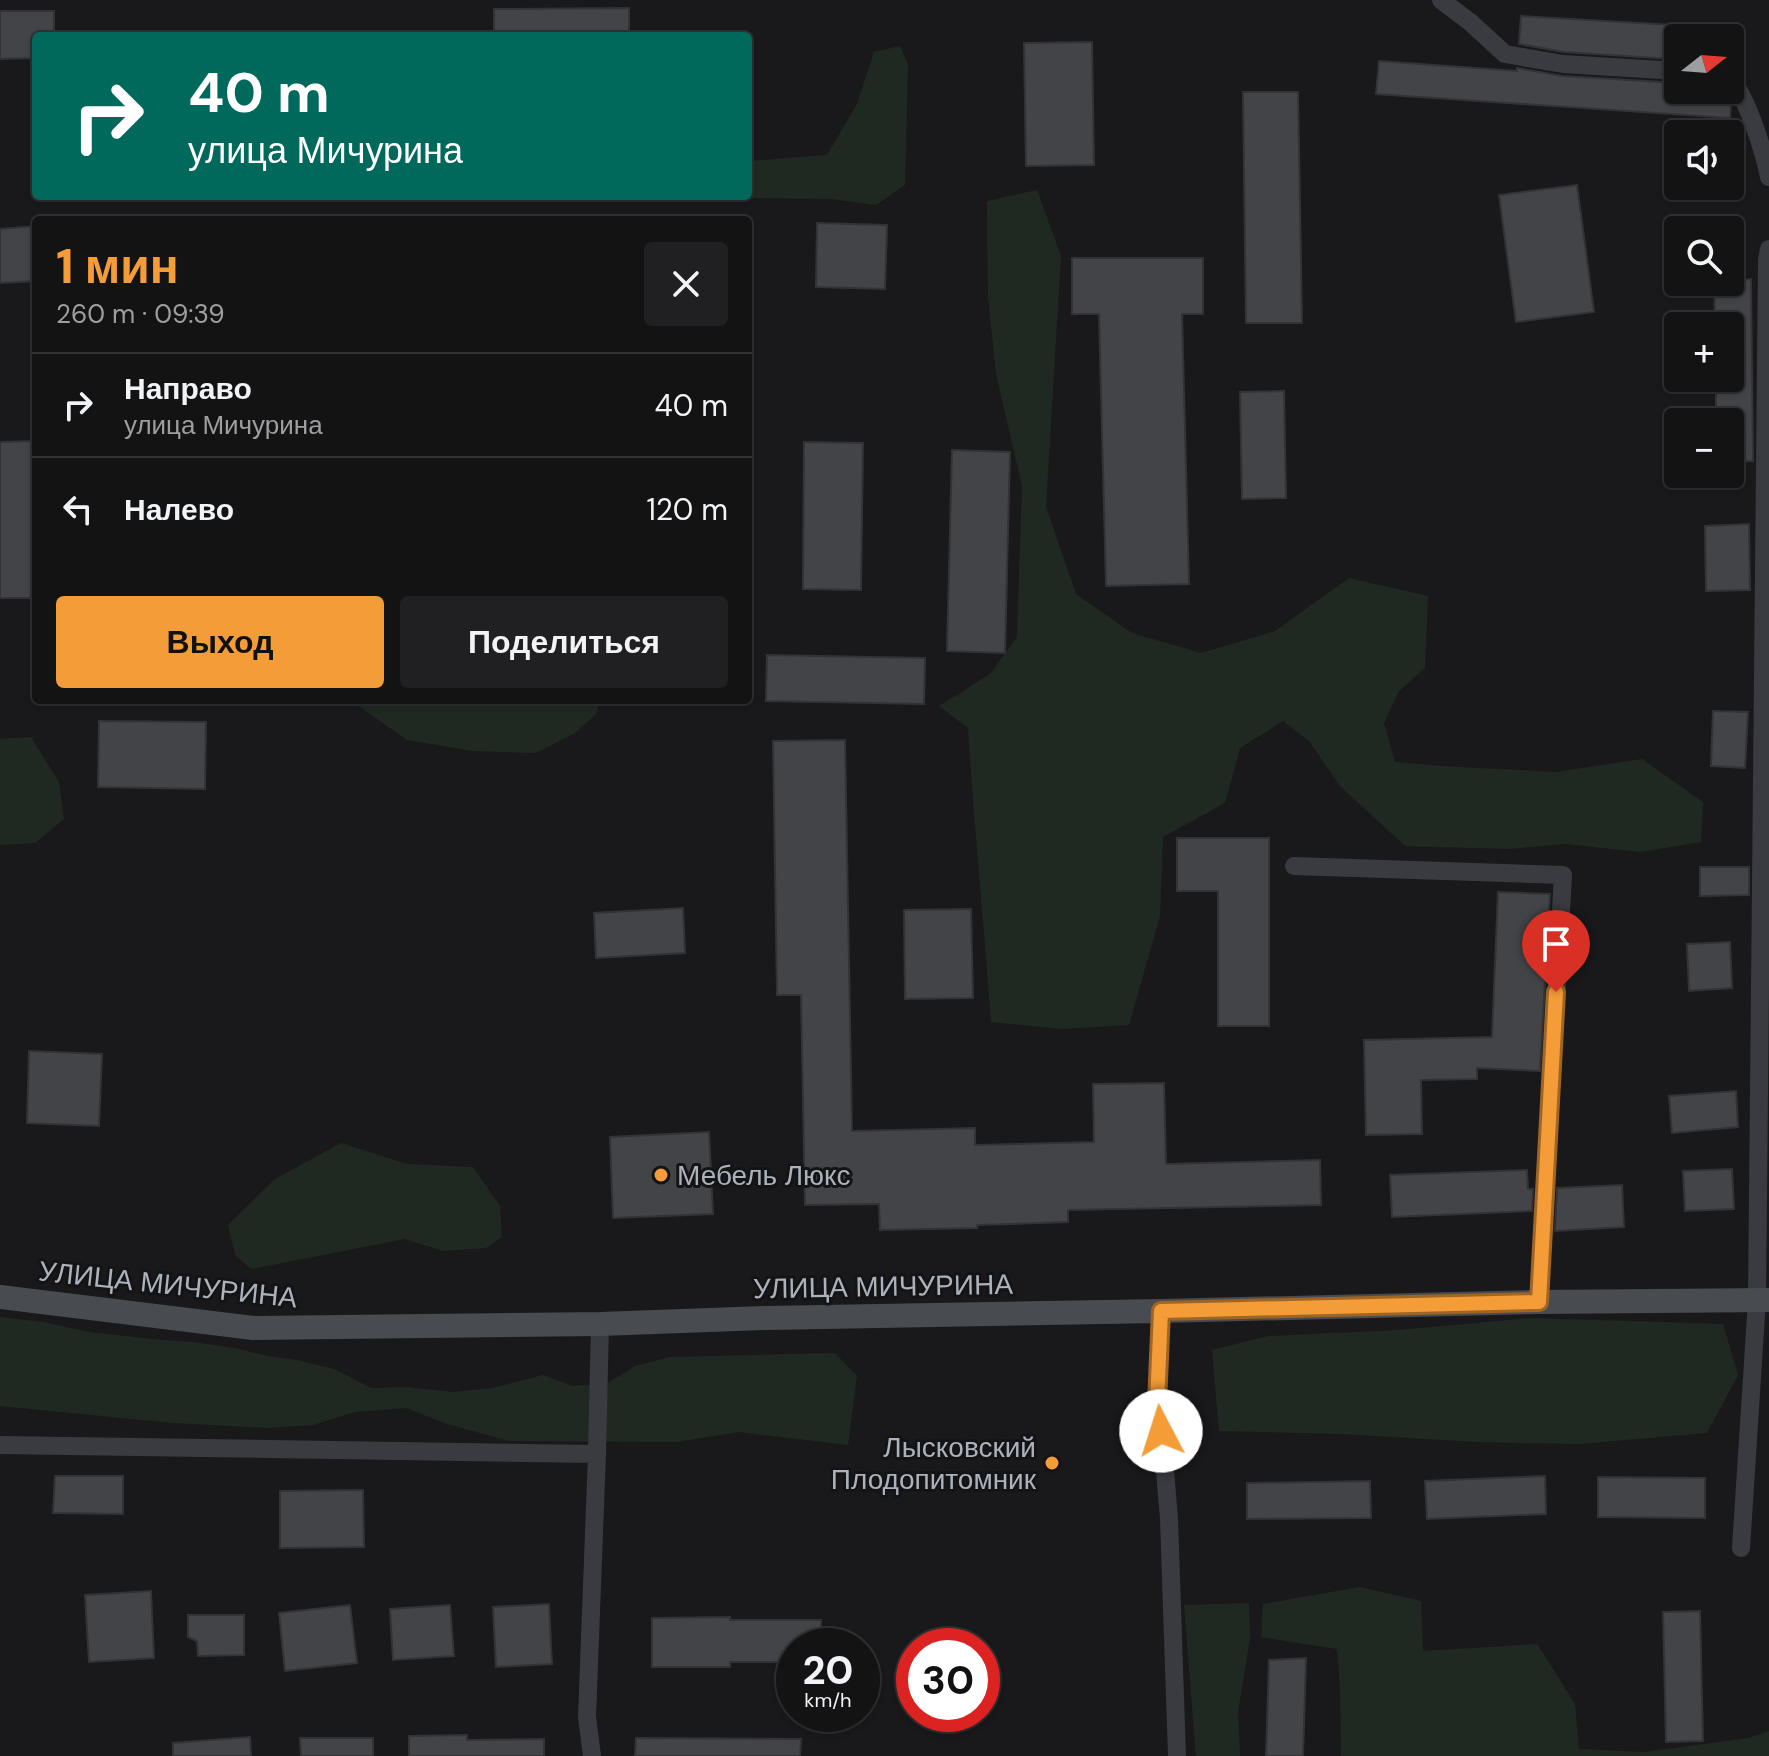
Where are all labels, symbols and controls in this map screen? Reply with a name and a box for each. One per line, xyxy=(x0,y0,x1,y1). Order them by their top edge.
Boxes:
north arrow xyxy=(1664,24,1744,104)
map controls xyxy=(1664,24,1744,488)
text: 40 m xyxy=(188,56,330,129)
icon: right xyxy=(56,64,160,168)
button: sound xyxy=(1664,120,1744,200)
text: улица Мичурина xyxy=(188,127,463,174)
button: search xyxy=(1664,216,1744,296)
text: 1 мин xyxy=(56,235,179,298)
button: close xyxy=(644,242,728,326)
text: 260 m · 09:39 xyxy=(56,297,224,331)
button: + xyxy=(1664,312,1744,392)
text: Направо xyxy=(124,369,252,408)
icon: right xyxy=(56,383,100,427)
text: 40 m xyxy=(655,386,728,425)
text: улица Мичурина xyxy=(124,408,323,442)
button: − xyxy=(1664,408,1744,488)
icon: left xyxy=(56,487,100,531)
text: Налево xyxy=(124,490,234,529)
text: 120 m xyxy=(646,490,728,529)
button: Выход xyxy=(56,596,384,688)
button: Поделиться xyxy=(400,596,728,688)
pin xyxy=(1522,910,1590,992)
icon: arrive xyxy=(1534,922,1578,966)
place label: Мебель Люкс xyxy=(677,1157,851,1194)
marker: Мебель Люкс xyxy=(652,1166,670,1184)
street label: УЛИЦА МИЧУРИНА xyxy=(37,1253,299,1317)
street label: УЛИЦА МИЧУРИНА xyxy=(753,1266,1014,1307)
position arrow xyxy=(1119,1389,1203,1473)
place label: Лысковский Плодопитомник xyxy=(831,1429,1037,1498)
marker: Лысковский Плодопитомник xyxy=(1043,1454,1061,1472)
speed limit sign: 30 xyxy=(896,1628,1000,1732)
text: 20 xyxy=(802,1644,854,1696)
text: km/h xyxy=(804,1687,852,1713)

